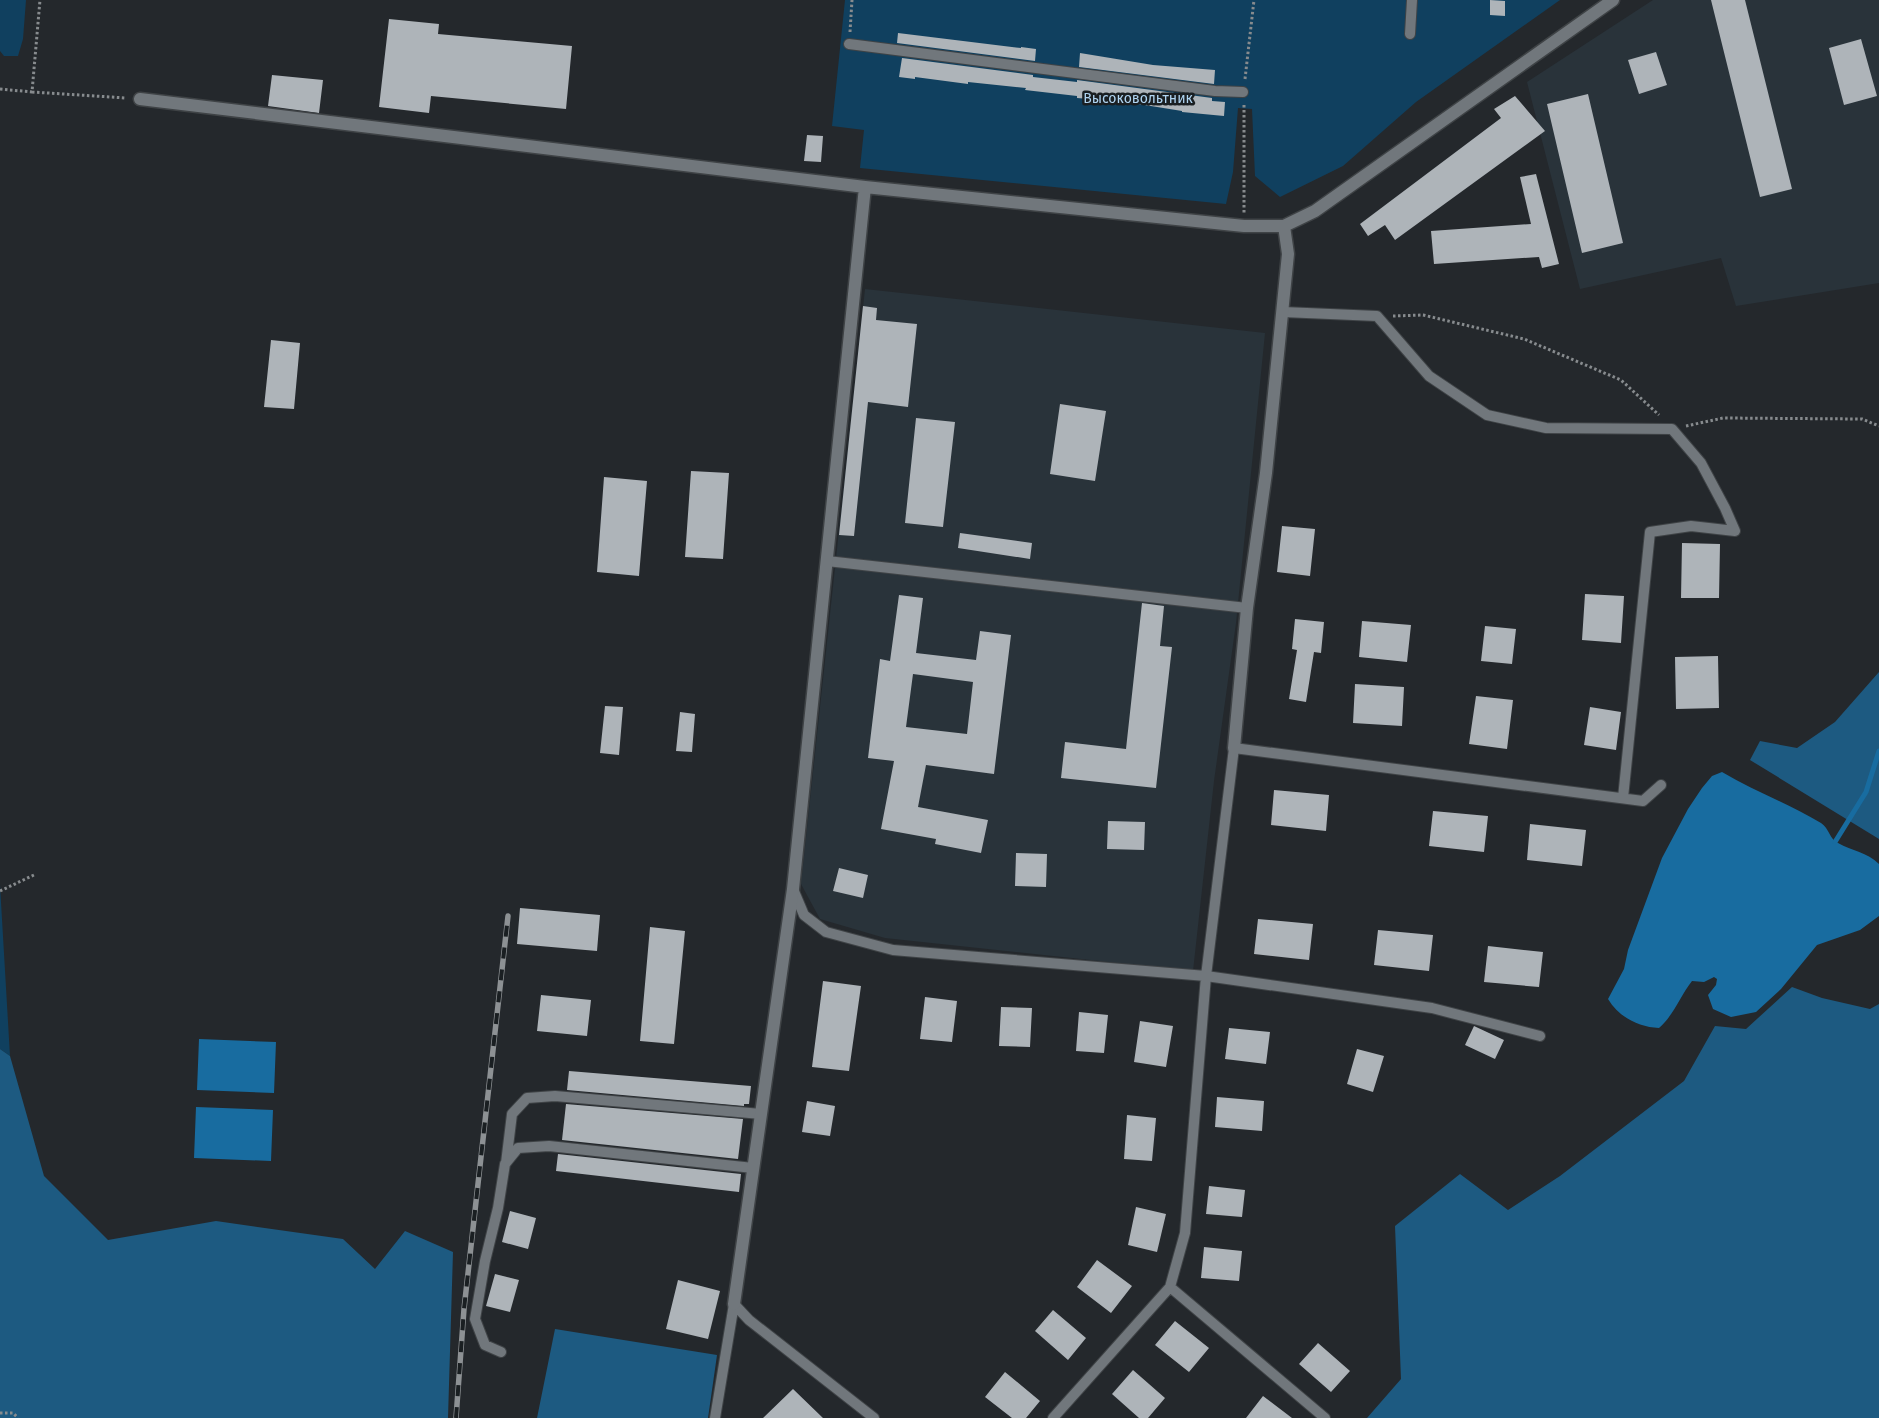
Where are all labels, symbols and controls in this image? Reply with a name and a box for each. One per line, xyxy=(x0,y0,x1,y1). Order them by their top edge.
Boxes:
park label: Высоковольтник xyxy=(1083,90,1194,107)

